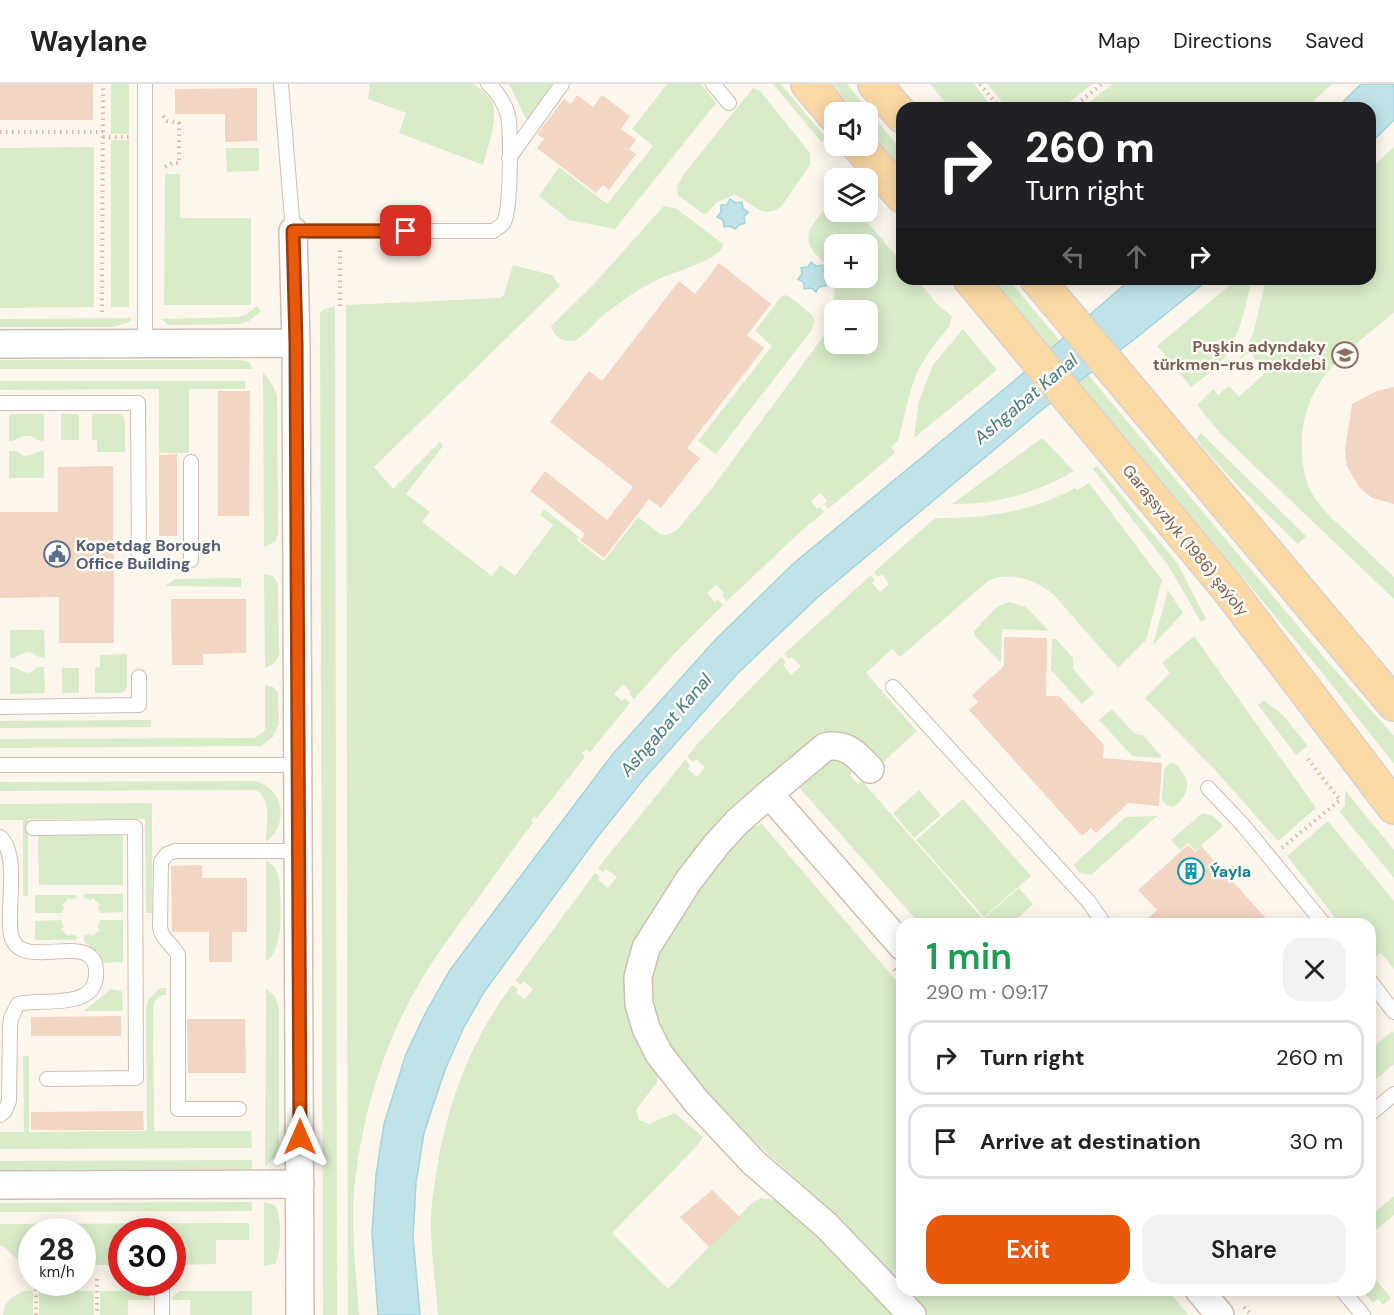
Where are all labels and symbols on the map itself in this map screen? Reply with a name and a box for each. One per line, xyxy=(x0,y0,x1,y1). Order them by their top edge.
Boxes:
pin xyxy=(380,205,431,256)
place label: Puşkin adyndaky türkmen-rus mekdebi xyxy=(1153,336,1326,375)
school or university icon: Puşkin adyndaky türkmen-rus mekdebi xyxy=(1330,340,1360,370)
water label: Ashgabat Kanal xyxy=(968,348,1084,450)
street label: Garaşsyzlyk (1986) şaýoly xyxy=(1118,460,1253,620)
place label: Kopetdag Borough Office Building xyxy=(76,535,221,574)
public building icon: Kopetdag Borough Office Building xyxy=(42,539,72,569)
water label: Ashgabat Kanal xyxy=(614,668,718,782)
building icon: Ýayla xyxy=(1176,856,1206,886)
place label: Ýayla xyxy=(1210,861,1251,882)
position arrow xyxy=(268,1105,332,1169)
speed limit sign: 30 xyxy=(108,1218,186,1296)

